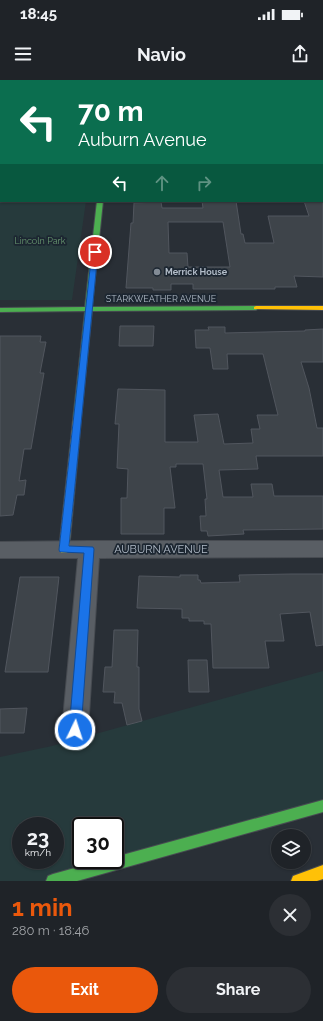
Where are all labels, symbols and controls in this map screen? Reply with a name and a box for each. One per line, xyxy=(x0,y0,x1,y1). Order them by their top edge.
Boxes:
text: 18:45 xyxy=(20,5,57,23)
icon: menu xyxy=(12,43,34,65)
icon: share xyxy=(289,43,311,65)
text: Navio xyxy=(137,44,186,65)
text: 70 m xyxy=(78,95,144,128)
icon: left xyxy=(12,96,64,148)
text: Auburn Avenue xyxy=(78,129,206,150)
icon: left xyxy=(109,172,131,194)
icon: ahead xyxy=(151,172,173,194)
icon: right xyxy=(193,172,215,194)
pin xyxy=(78,235,112,269)
park label: Lincoln Park xyxy=(14,236,66,246)
icon: arrive xyxy=(84,241,106,263)
marker: Merrick House xyxy=(152,267,162,277)
place label: Merrick House xyxy=(165,267,228,277)
street label: STARKWEATHER AVENUE xyxy=(106,294,217,304)
street label: AUBURN AVENUE xyxy=(114,543,208,556)
position arrow xyxy=(54,709,96,751)
speed limit sign: 30 xyxy=(72,817,124,869)
text: 23 xyxy=(27,826,49,850)
map controls xyxy=(271,829,311,869)
button: layers xyxy=(271,829,311,869)
text: km/h xyxy=(25,847,51,858)
text: 1 min xyxy=(12,893,73,922)
button: close xyxy=(269,894,311,936)
text: 280 m · 18:46 xyxy=(12,923,89,938)
button: Exit xyxy=(12,967,158,1013)
button: Share xyxy=(166,967,311,1013)

